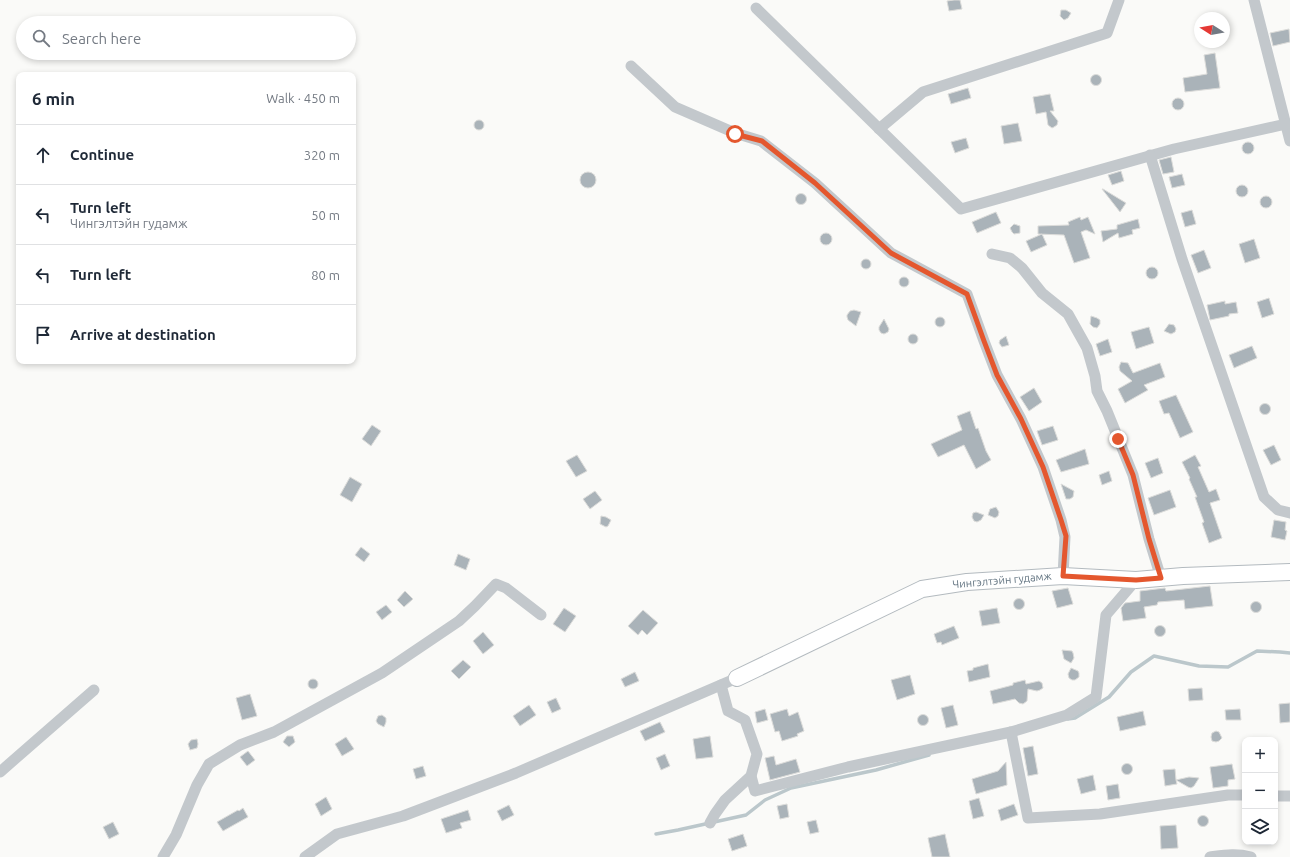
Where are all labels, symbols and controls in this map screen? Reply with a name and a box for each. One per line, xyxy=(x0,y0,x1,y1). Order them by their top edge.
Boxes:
north arrow xyxy=(1194,12,1230,48)
search box xyxy=(16,16,356,60)
icon: search xyxy=(30,27,52,49)
text: Search here xyxy=(62,30,141,47)
text: 6 min xyxy=(32,89,75,108)
text: Walk · 450 m xyxy=(266,91,340,105)
route start xyxy=(726,125,744,143)
icon: ahead xyxy=(32,144,54,166)
text: Continue xyxy=(70,146,134,163)
text: 320 m xyxy=(304,148,340,162)
text: Turn left xyxy=(70,199,131,216)
icon: left xyxy=(32,204,54,226)
text: 50 m xyxy=(311,208,340,222)
text: Чингэлтэйн гудамж xyxy=(70,216,188,230)
icon: left xyxy=(32,264,54,286)
text: Turn left xyxy=(70,266,131,283)
text: 80 m xyxy=(311,268,340,282)
icon: arrive xyxy=(32,324,54,346)
text: Arrive at destination xyxy=(70,326,216,343)
route end xyxy=(1109,430,1127,448)
street label: Чингэлтэйн гудамж xyxy=(952,570,1052,590)
map controls xyxy=(1242,737,1278,845)
button: + xyxy=(1242,737,1278,773)
button: − xyxy=(1242,773,1278,809)
button: layers xyxy=(1242,809,1278,845)

